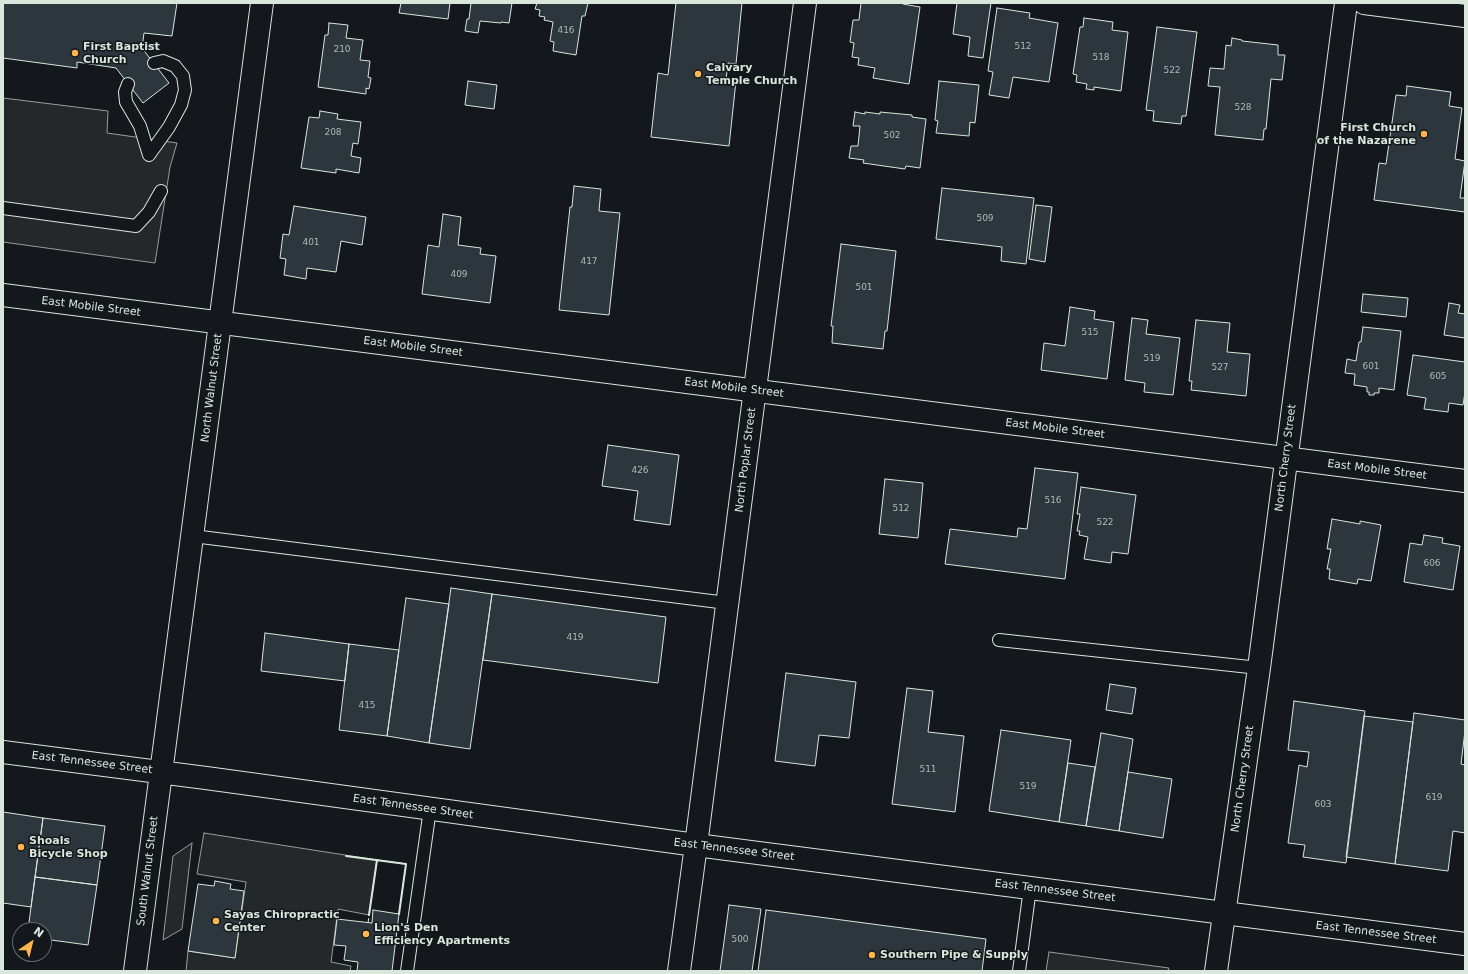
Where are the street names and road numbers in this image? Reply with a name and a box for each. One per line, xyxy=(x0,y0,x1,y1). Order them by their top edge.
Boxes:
street label: East Mobile Street xyxy=(40,294,142,320)
street label: North Walnut Street xyxy=(199,333,225,443)
street label: East Mobile Street xyxy=(362,334,464,360)
street label: East Mobile Street xyxy=(683,375,785,401)
street label: North Cherry Street xyxy=(1273,404,1299,512)
street label: North Poplar Street xyxy=(733,407,759,513)
street label: East Mobile Street xyxy=(1004,416,1106,442)
street label: East Mobile Street xyxy=(1326,457,1428,483)
street label: North Cherry Street xyxy=(1229,725,1257,833)
street label: East Tennessee Street xyxy=(31,749,153,777)
street label: East Tennessee Street xyxy=(352,792,474,822)
street label: South Walnut Street xyxy=(135,815,161,927)
street label: East Tennessee Street xyxy=(673,836,795,864)
street label: East Tennessee Street xyxy=(994,877,1116,905)
street label: East Tennessee Street xyxy=(1315,919,1437,947)

